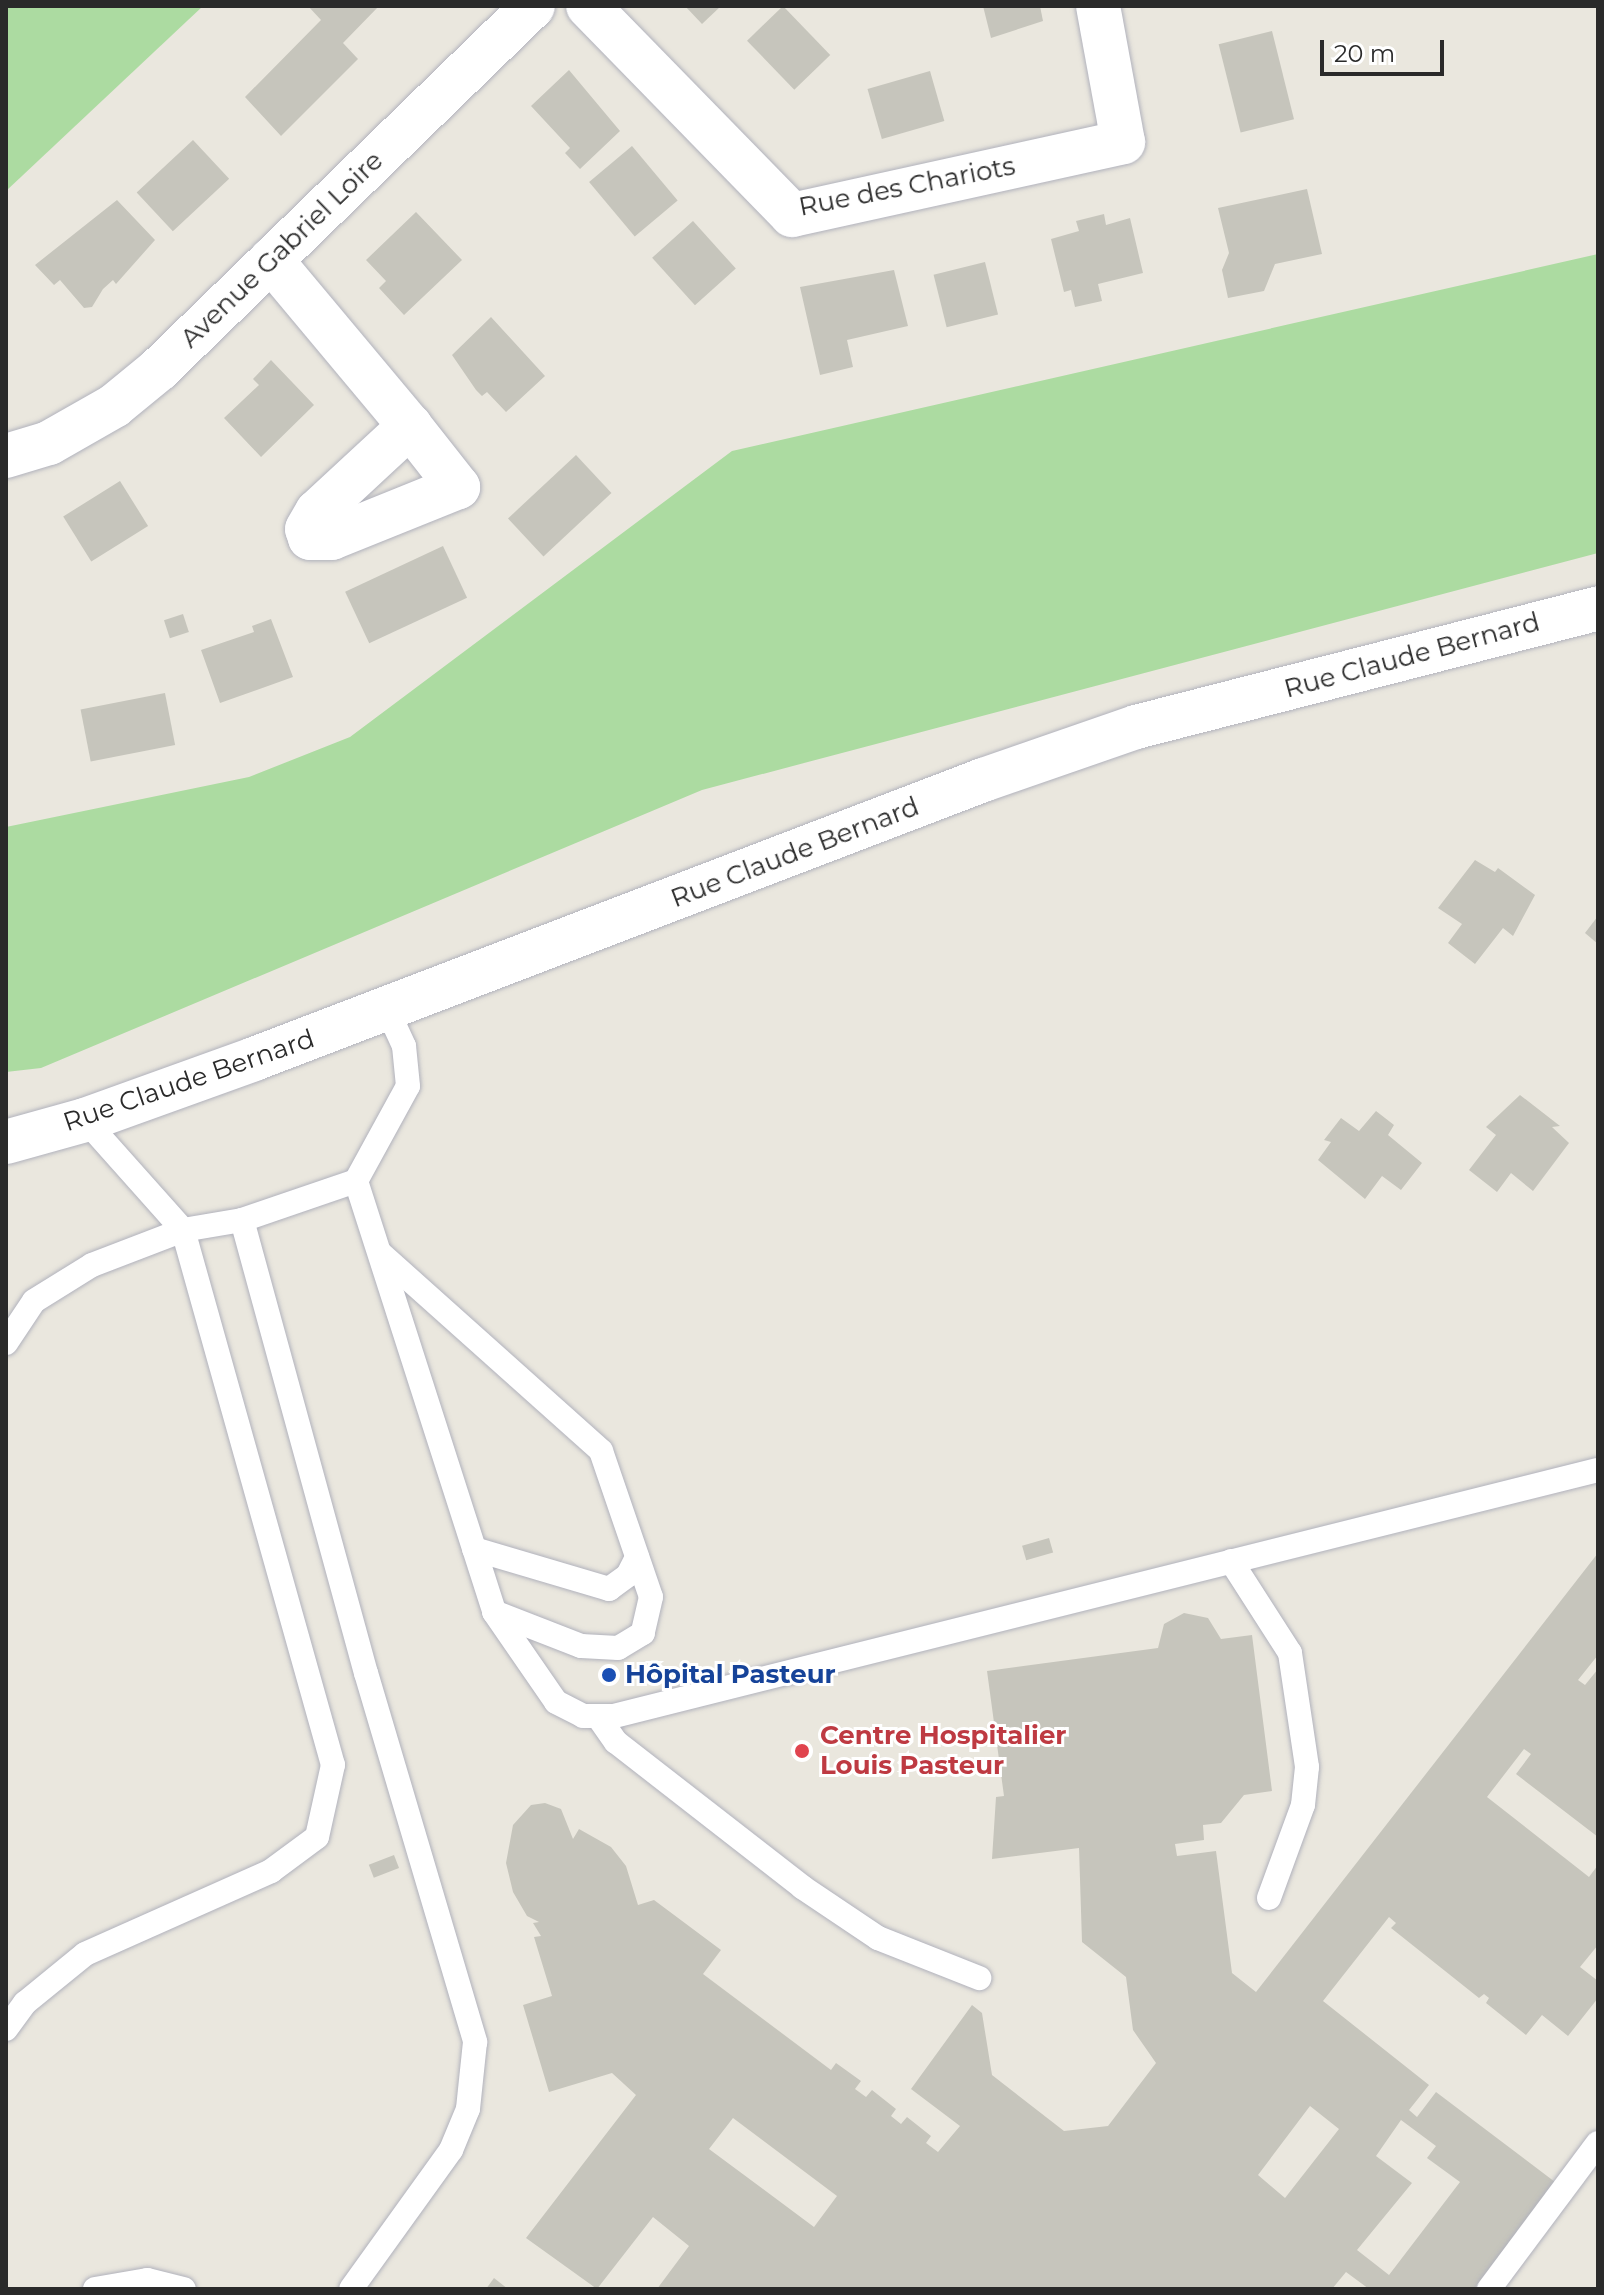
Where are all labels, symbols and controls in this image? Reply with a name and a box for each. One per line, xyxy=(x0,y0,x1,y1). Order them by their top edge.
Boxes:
scale bar xyxy=(1324,24,1448,74)
text: 20 m xyxy=(1334,39,1395,68)
street label: Avenue Gabriel Loire xyxy=(174,145,390,355)
street label: Rue des Chariots xyxy=(796,151,1018,223)
street label: Rue Claude Bernard xyxy=(1281,607,1543,705)
street label: Rue Claude Bernard xyxy=(666,791,924,915)
street label: Rue Claude Bernard xyxy=(59,1023,319,1139)
place label: Hôpital Pasteur xyxy=(625,1659,836,1691)
marker: Hôpital Pasteur xyxy=(600,1666,618,1684)
place label: Centre Hospitalier Louis Pasteur xyxy=(820,1720,1067,1782)
marker: Centre Hospitalier Louis Pasteur xyxy=(791,1740,813,1762)

